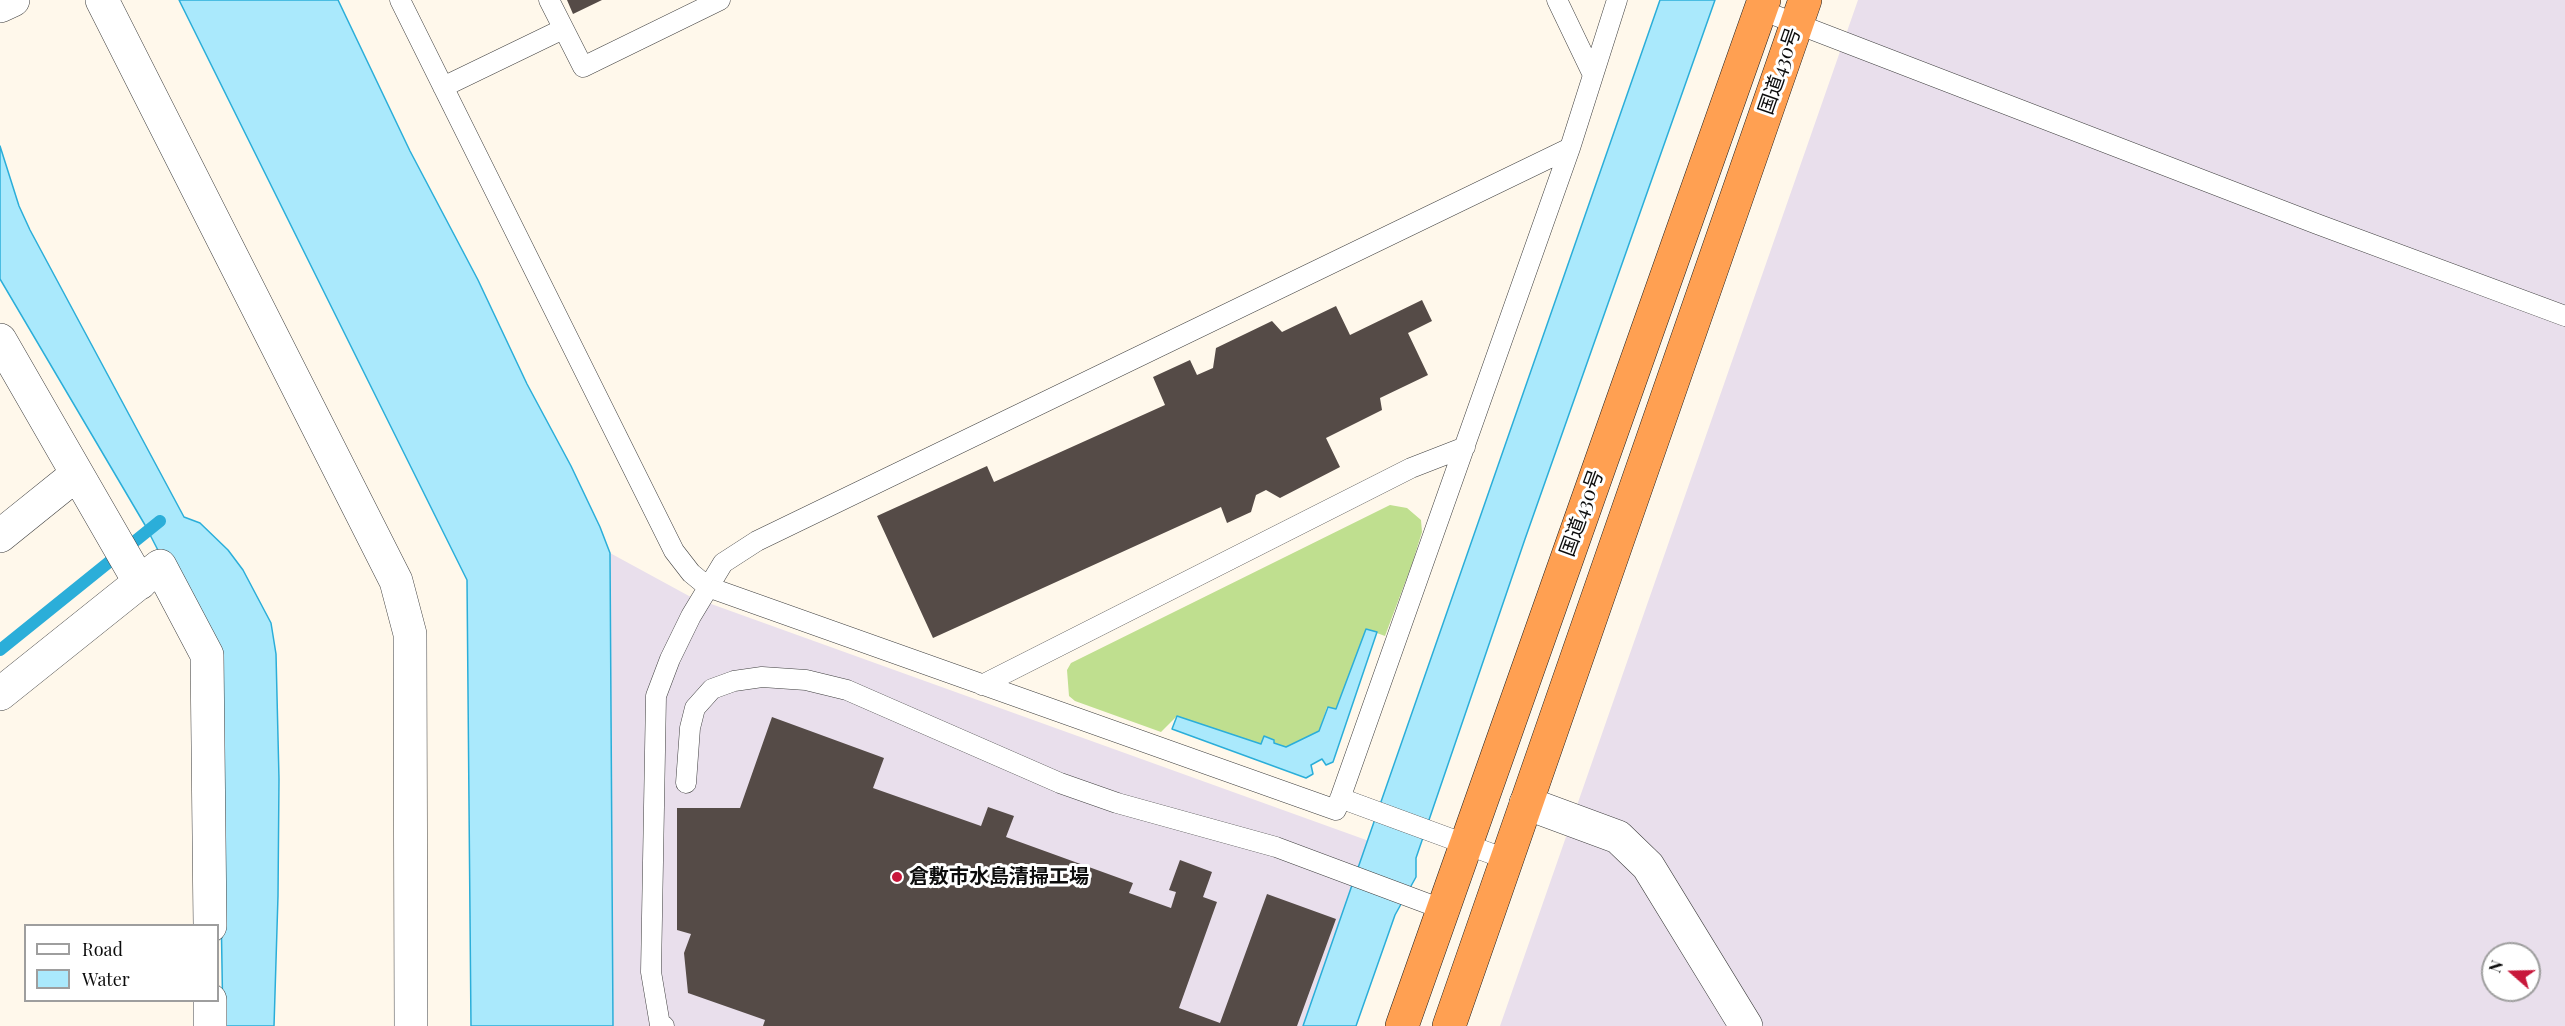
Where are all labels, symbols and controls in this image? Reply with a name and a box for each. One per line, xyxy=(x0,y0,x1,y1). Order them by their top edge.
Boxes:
street label: 国道430号 xyxy=(1754,24,1806,118)
street label: 国道430号 xyxy=(1555,466,1609,560)
place label: 倉敷市水島清掃工場 xyxy=(909,865,1089,889)
marker: 倉敷市水島清掃工場 xyxy=(890,870,904,884)
legend xyxy=(24,924,219,1002)
text: Road xyxy=(82,937,123,961)
north arrow xyxy=(2481,942,2541,1002)
text: N xyxy=(2484,957,2507,975)
text: Water xyxy=(82,967,130,991)

